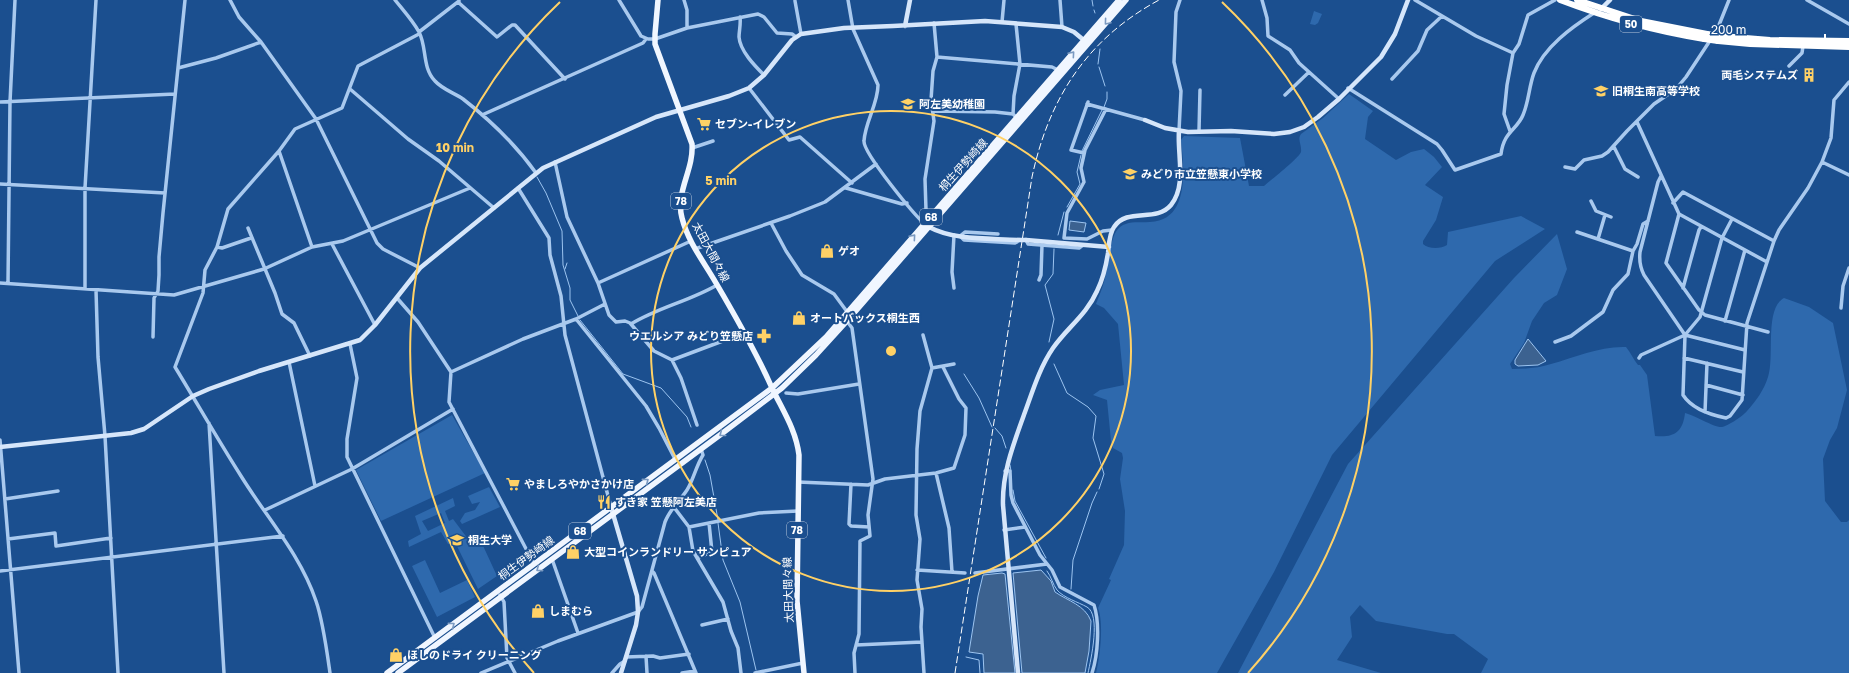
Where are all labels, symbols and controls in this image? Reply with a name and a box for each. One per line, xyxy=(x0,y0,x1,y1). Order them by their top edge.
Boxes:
road number: 50 xyxy=(1620,16,1642,32)
scale bar xyxy=(1705,16,1825,42)
one-way arrow xyxy=(1105,17,1112,25)
text: 200 m xyxy=(1711,22,1746,37)
one-way arrow xyxy=(1067,51,1075,59)
building icon: 両毛システムズ xyxy=(1801,67,1817,83)
place label: 両毛システムズ xyxy=(1721,68,1798,81)
school or university icon: 旧桐生南高等学校 xyxy=(1593,83,1609,99)
place label: 旧桐生南高等学校 xyxy=(1612,84,1700,97)
school or university icon: 阿左美幼稚園 xyxy=(900,96,916,112)
place label: 阿左美幼稚園 xyxy=(919,97,985,110)
supermarket icon: セブン-イレブン xyxy=(696,116,712,132)
place label: セブン-イレブン xyxy=(715,117,796,130)
street label: 桐生伊勢崎線 xyxy=(936,136,990,194)
text: 10 min xyxy=(436,140,474,155)
school or university icon: みどり市立笠懸東小学校 xyxy=(1122,166,1138,182)
place label: みどり市立笠懸東小学校 xyxy=(1141,167,1262,180)
text: 5 min xyxy=(705,173,737,188)
road number: 78 xyxy=(671,193,691,209)
road number: 68 xyxy=(920,209,942,225)
street label: 太田大間々線 xyxy=(690,220,733,284)
one-way arrow xyxy=(909,234,916,241)
shop icon: ゲオ xyxy=(819,243,835,259)
place label: ゲオ xyxy=(838,244,860,257)
shop icon: オートバックス桐生西 xyxy=(791,310,807,326)
place label: オートバックス桐生西 xyxy=(810,311,920,324)
pharmacy icon: ウエルシア みどり笠懸店 xyxy=(756,328,772,344)
place label: ウエルシア みどり笠懸店 xyxy=(629,329,753,342)
centre of rings xyxy=(884,344,898,358)
one-way arrow xyxy=(719,429,726,436)
supermarket icon: やましろやかさかけ店 xyxy=(505,476,521,492)
place label: やましろやかさかけ店 xyxy=(524,477,634,490)
one-way arrow xyxy=(642,479,649,486)
restaurant icon: すき家 笠懸阿左美店 xyxy=(596,494,612,510)
place label: すき家 笠懸阿左美店 xyxy=(615,495,717,508)
road number: 78 xyxy=(787,522,807,538)
road number: 68 xyxy=(569,523,591,539)
school or university icon: 桐生大学 xyxy=(449,532,465,548)
place label: 桐生大学 xyxy=(468,533,512,546)
street label: 桐生伊勢崎線 xyxy=(495,533,556,582)
shop icon: 大型コインランドリー サンピュア xyxy=(565,544,581,560)
place label: 大型コインランドリー サンピュア xyxy=(584,545,752,558)
street label: 太田大間々線 xyxy=(780,557,795,623)
one-way arrow xyxy=(536,564,543,571)
shop icon: しまむら xyxy=(530,603,546,619)
place label: しまむら xyxy=(549,604,593,617)
one-way arrow xyxy=(448,622,455,630)
shop icon: ほしのドライ クリーニング xyxy=(388,647,404,663)
place label: ほしのドライ クリーニング xyxy=(407,648,542,661)

